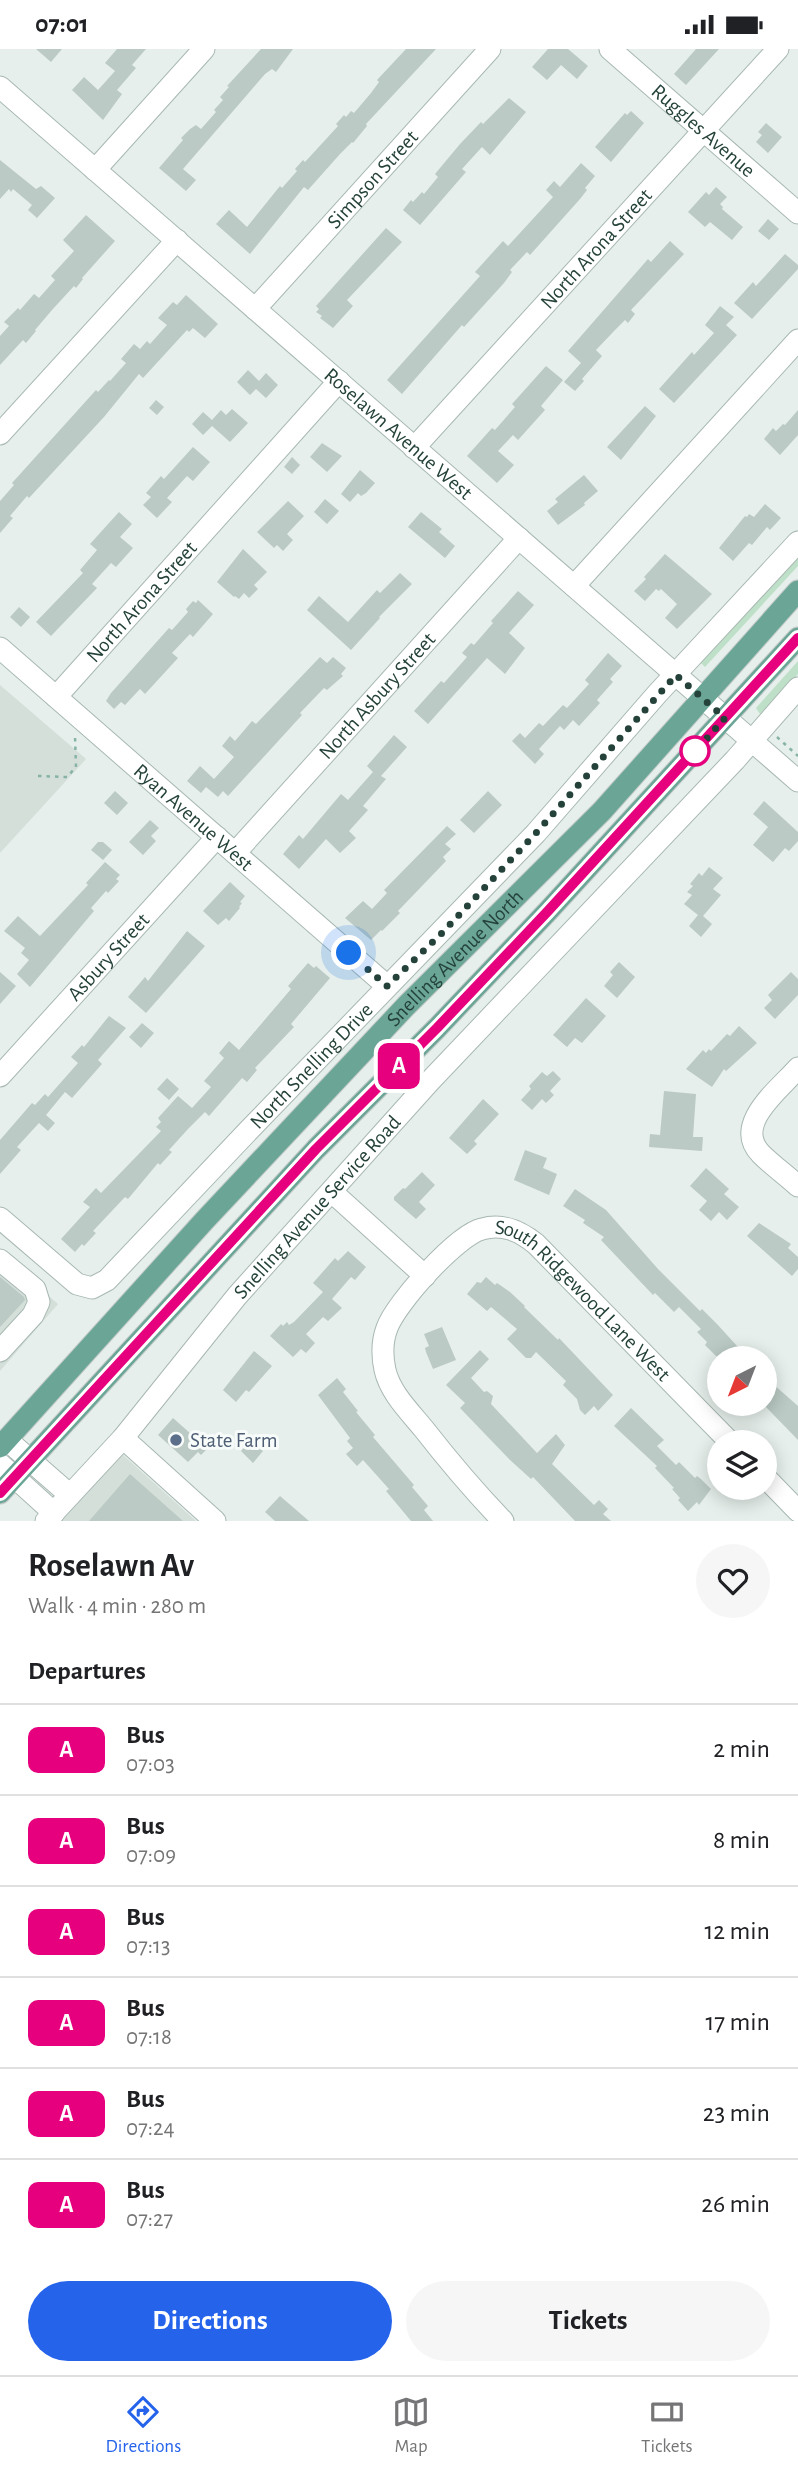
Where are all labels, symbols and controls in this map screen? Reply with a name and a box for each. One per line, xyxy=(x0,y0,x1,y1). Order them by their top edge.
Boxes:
text: 07:01 xyxy=(35,11,89,37)
street label: Ruggles Avenue xyxy=(648,80,759,181)
street label: Simpson Street xyxy=(323,126,422,232)
street label: North Arona Street xyxy=(536,184,656,313)
street label: Roselawn Avenue West xyxy=(320,364,477,503)
street label: North Arona Street xyxy=(82,537,201,666)
street label: North Asbury Street xyxy=(315,628,439,763)
unlabelled marker xyxy=(680,736,710,766)
street label: Ryan Avenue West xyxy=(130,760,257,875)
street label: Snelling Avenue North xyxy=(382,886,527,1030)
street label: Asbury Street xyxy=(63,909,153,1005)
your location xyxy=(331,935,366,970)
street label: North Snelling Drive xyxy=(246,999,376,1133)
line badge: A xyxy=(376,1043,422,1089)
text: A xyxy=(392,1054,406,1078)
street label: Snelling Avenue Service Road xyxy=(230,1111,404,1303)
street label: South Ridgewood Lane West xyxy=(494,1216,675,1385)
north arrow xyxy=(707,1346,777,1416)
map controls xyxy=(707,1346,777,1500)
place label: State Farm xyxy=(190,1430,277,1451)
button: layers xyxy=(707,1430,777,1500)
marker: State Farm xyxy=(168,1432,184,1448)
button: heart xyxy=(696,1544,770,1618)
text: Roselawn Av xyxy=(28,1550,194,1583)
text: Walk · 4 min · 280 m xyxy=(28,1595,206,1618)
text: Departures xyxy=(28,1658,146,1684)
text: Bus xyxy=(126,1722,165,1748)
text: 2 min xyxy=(713,1736,770,1762)
text: A xyxy=(59,1738,74,1762)
text: 07:03 xyxy=(126,1753,175,1776)
text: Bus xyxy=(126,1813,165,1839)
text: 8 min xyxy=(713,1827,770,1853)
text: A xyxy=(59,1829,74,1853)
text: 07:09 xyxy=(126,1844,176,1867)
text: Bus xyxy=(126,1904,165,1930)
text: 12 min xyxy=(704,1918,770,1944)
text: A xyxy=(59,1920,74,1944)
text: 07:13 xyxy=(126,1935,170,1958)
text: Bus xyxy=(126,1995,165,2021)
text: 17 min xyxy=(705,2009,770,2035)
text: A xyxy=(59,2011,74,2035)
text: 07:18 xyxy=(126,2026,172,2049)
text: Bus xyxy=(126,2086,165,2112)
text: 23 min xyxy=(703,2100,770,2126)
text: A xyxy=(59,2102,74,2126)
text: 07:24 xyxy=(126,2117,175,2140)
text: Bus xyxy=(126,2177,165,2203)
text: 26 min xyxy=(701,2191,770,2217)
text: A xyxy=(59,2193,74,2217)
text: 07:27 xyxy=(126,2208,173,2231)
button: Directions xyxy=(28,2281,392,2361)
button: Tickets xyxy=(406,2281,770,2361)
tab: Directions xyxy=(105,2393,181,2458)
tab: Map xyxy=(392,2393,430,2458)
tab: Tickets xyxy=(641,2393,693,2458)

